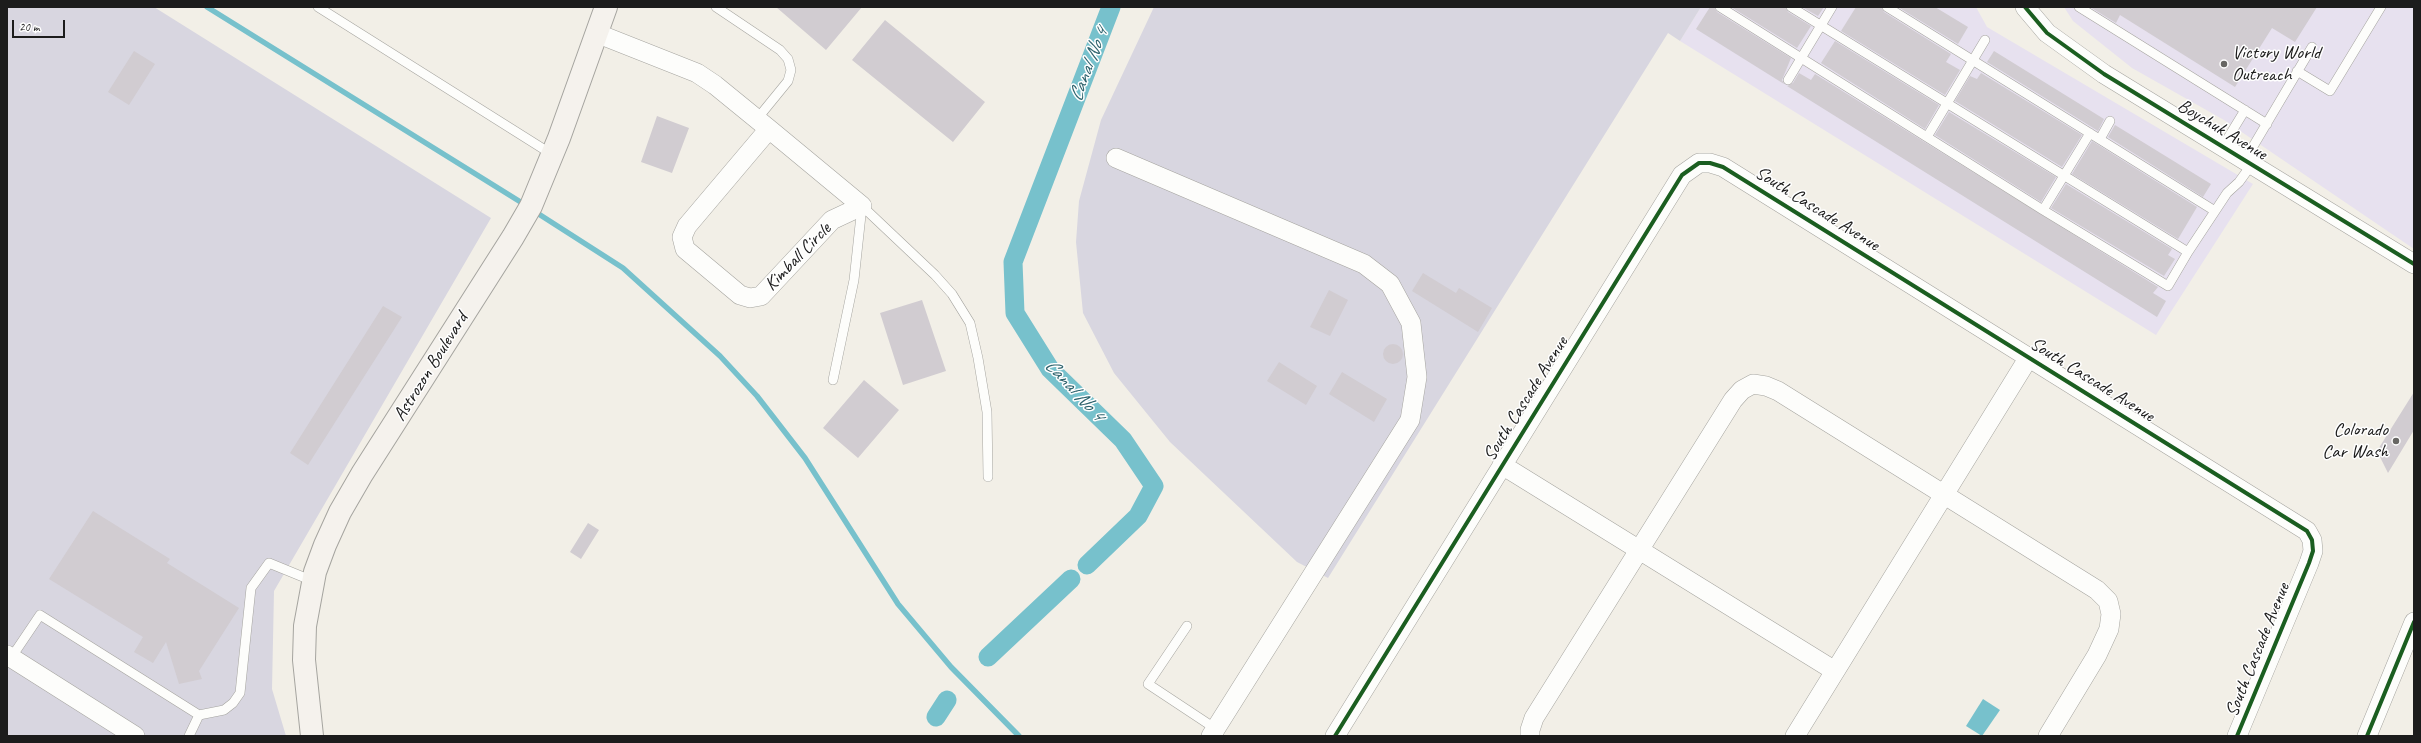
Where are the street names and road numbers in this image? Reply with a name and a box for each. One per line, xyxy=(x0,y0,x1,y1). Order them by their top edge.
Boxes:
street label: Boychuk Avenue xyxy=(2173,94,2271,166)
street label: South Cascade Avenue xyxy=(1751,162,1883,256)
street label: Kimball Circle xyxy=(760,218,836,296)
street label: Astrozon Boulevard xyxy=(389,309,473,425)
street label: South Cascade Avenue xyxy=(1479,333,1573,465)
street label: South Cascade Avenue xyxy=(2026,333,2158,427)
street label: South Cascade Avenue xyxy=(2221,580,2295,720)

